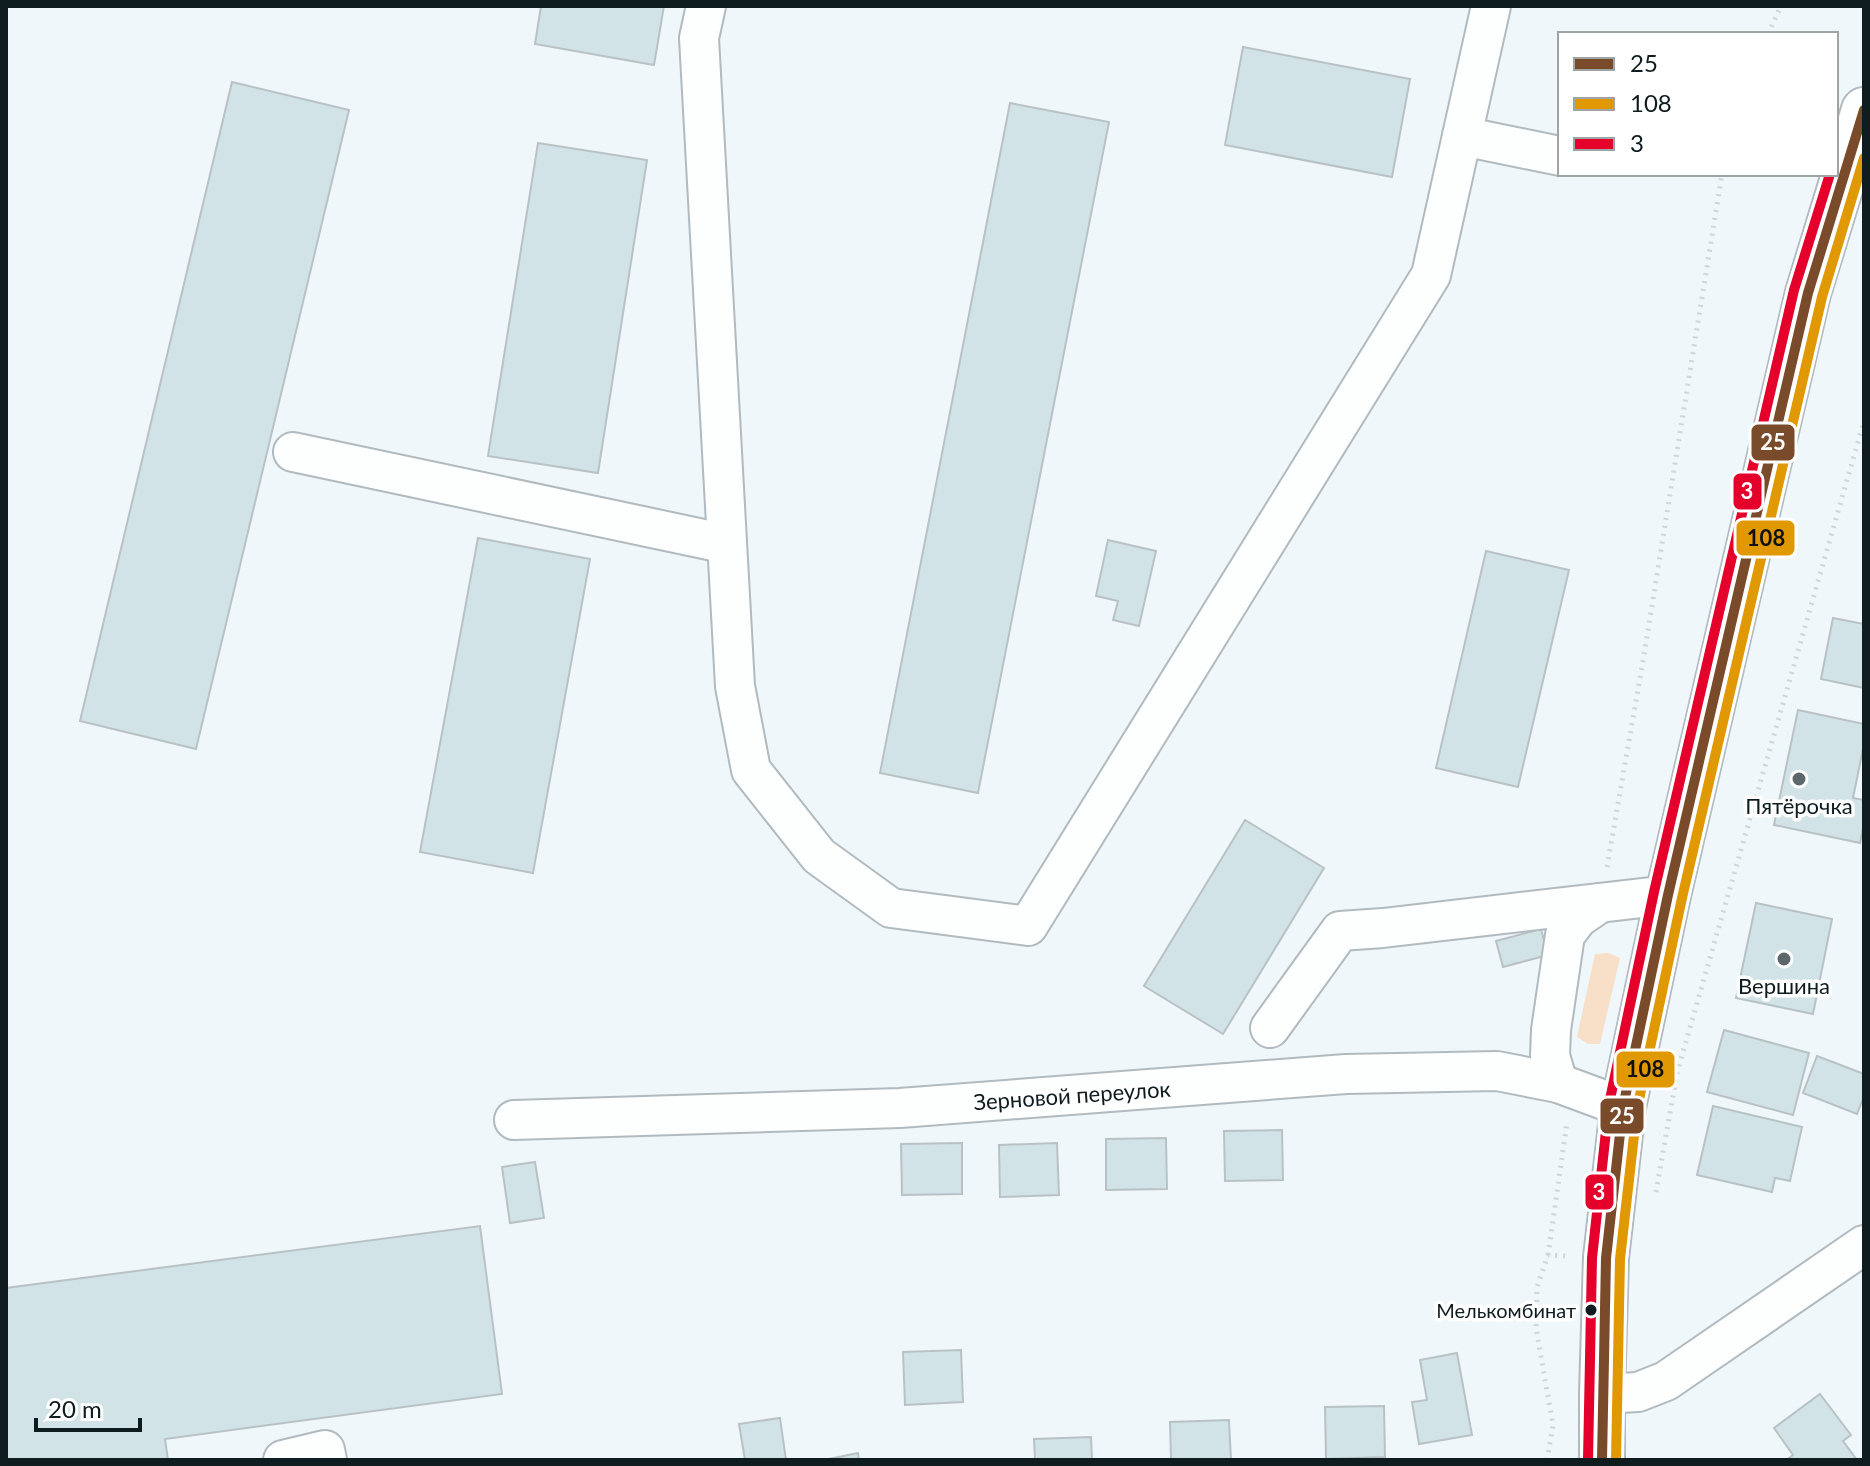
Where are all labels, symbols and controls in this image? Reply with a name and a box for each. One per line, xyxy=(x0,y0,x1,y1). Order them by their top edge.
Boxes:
legend xyxy=(1558,32,1838,176)
text: 25 xyxy=(1630,48,1658,77)
text: 108 xyxy=(1630,88,1672,117)
text: 3 xyxy=(1630,128,1644,157)
line badge: 25 xyxy=(1750,423,1796,462)
text: 25 xyxy=(1760,428,1786,455)
line badge: 3 xyxy=(1732,472,1763,511)
text: 3 xyxy=(1741,477,1753,504)
line badge: 108 xyxy=(1735,519,1796,557)
text: 108 xyxy=(1747,524,1785,551)
marker: Пятёрочка xyxy=(1790,770,1808,788)
place label: Пятёрочка xyxy=(1745,792,1853,819)
marker: Вершина xyxy=(1775,950,1793,968)
place label: Вершина xyxy=(1738,972,1830,999)
line badge: 108 xyxy=(1615,1050,1676,1089)
text: 108 xyxy=(1626,1055,1664,1082)
street label: Зерновой переулок xyxy=(972,1075,1172,1115)
line badge: 25 xyxy=(1599,1097,1645,1135)
text: 25 xyxy=(1609,1102,1635,1129)
line badge: 3 xyxy=(1584,1173,1615,1211)
text: 3 xyxy=(1593,1178,1605,1205)
place label: Мелькомбинат xyxy=(1436,1298,1576,1322)
marker: Мелькомбинат xyxy=(1583,1302,1599,1318)
scale bar xyxy=(36,1382,140,1432)
text: 20 m xyxy=(48,1394,102,1423)

